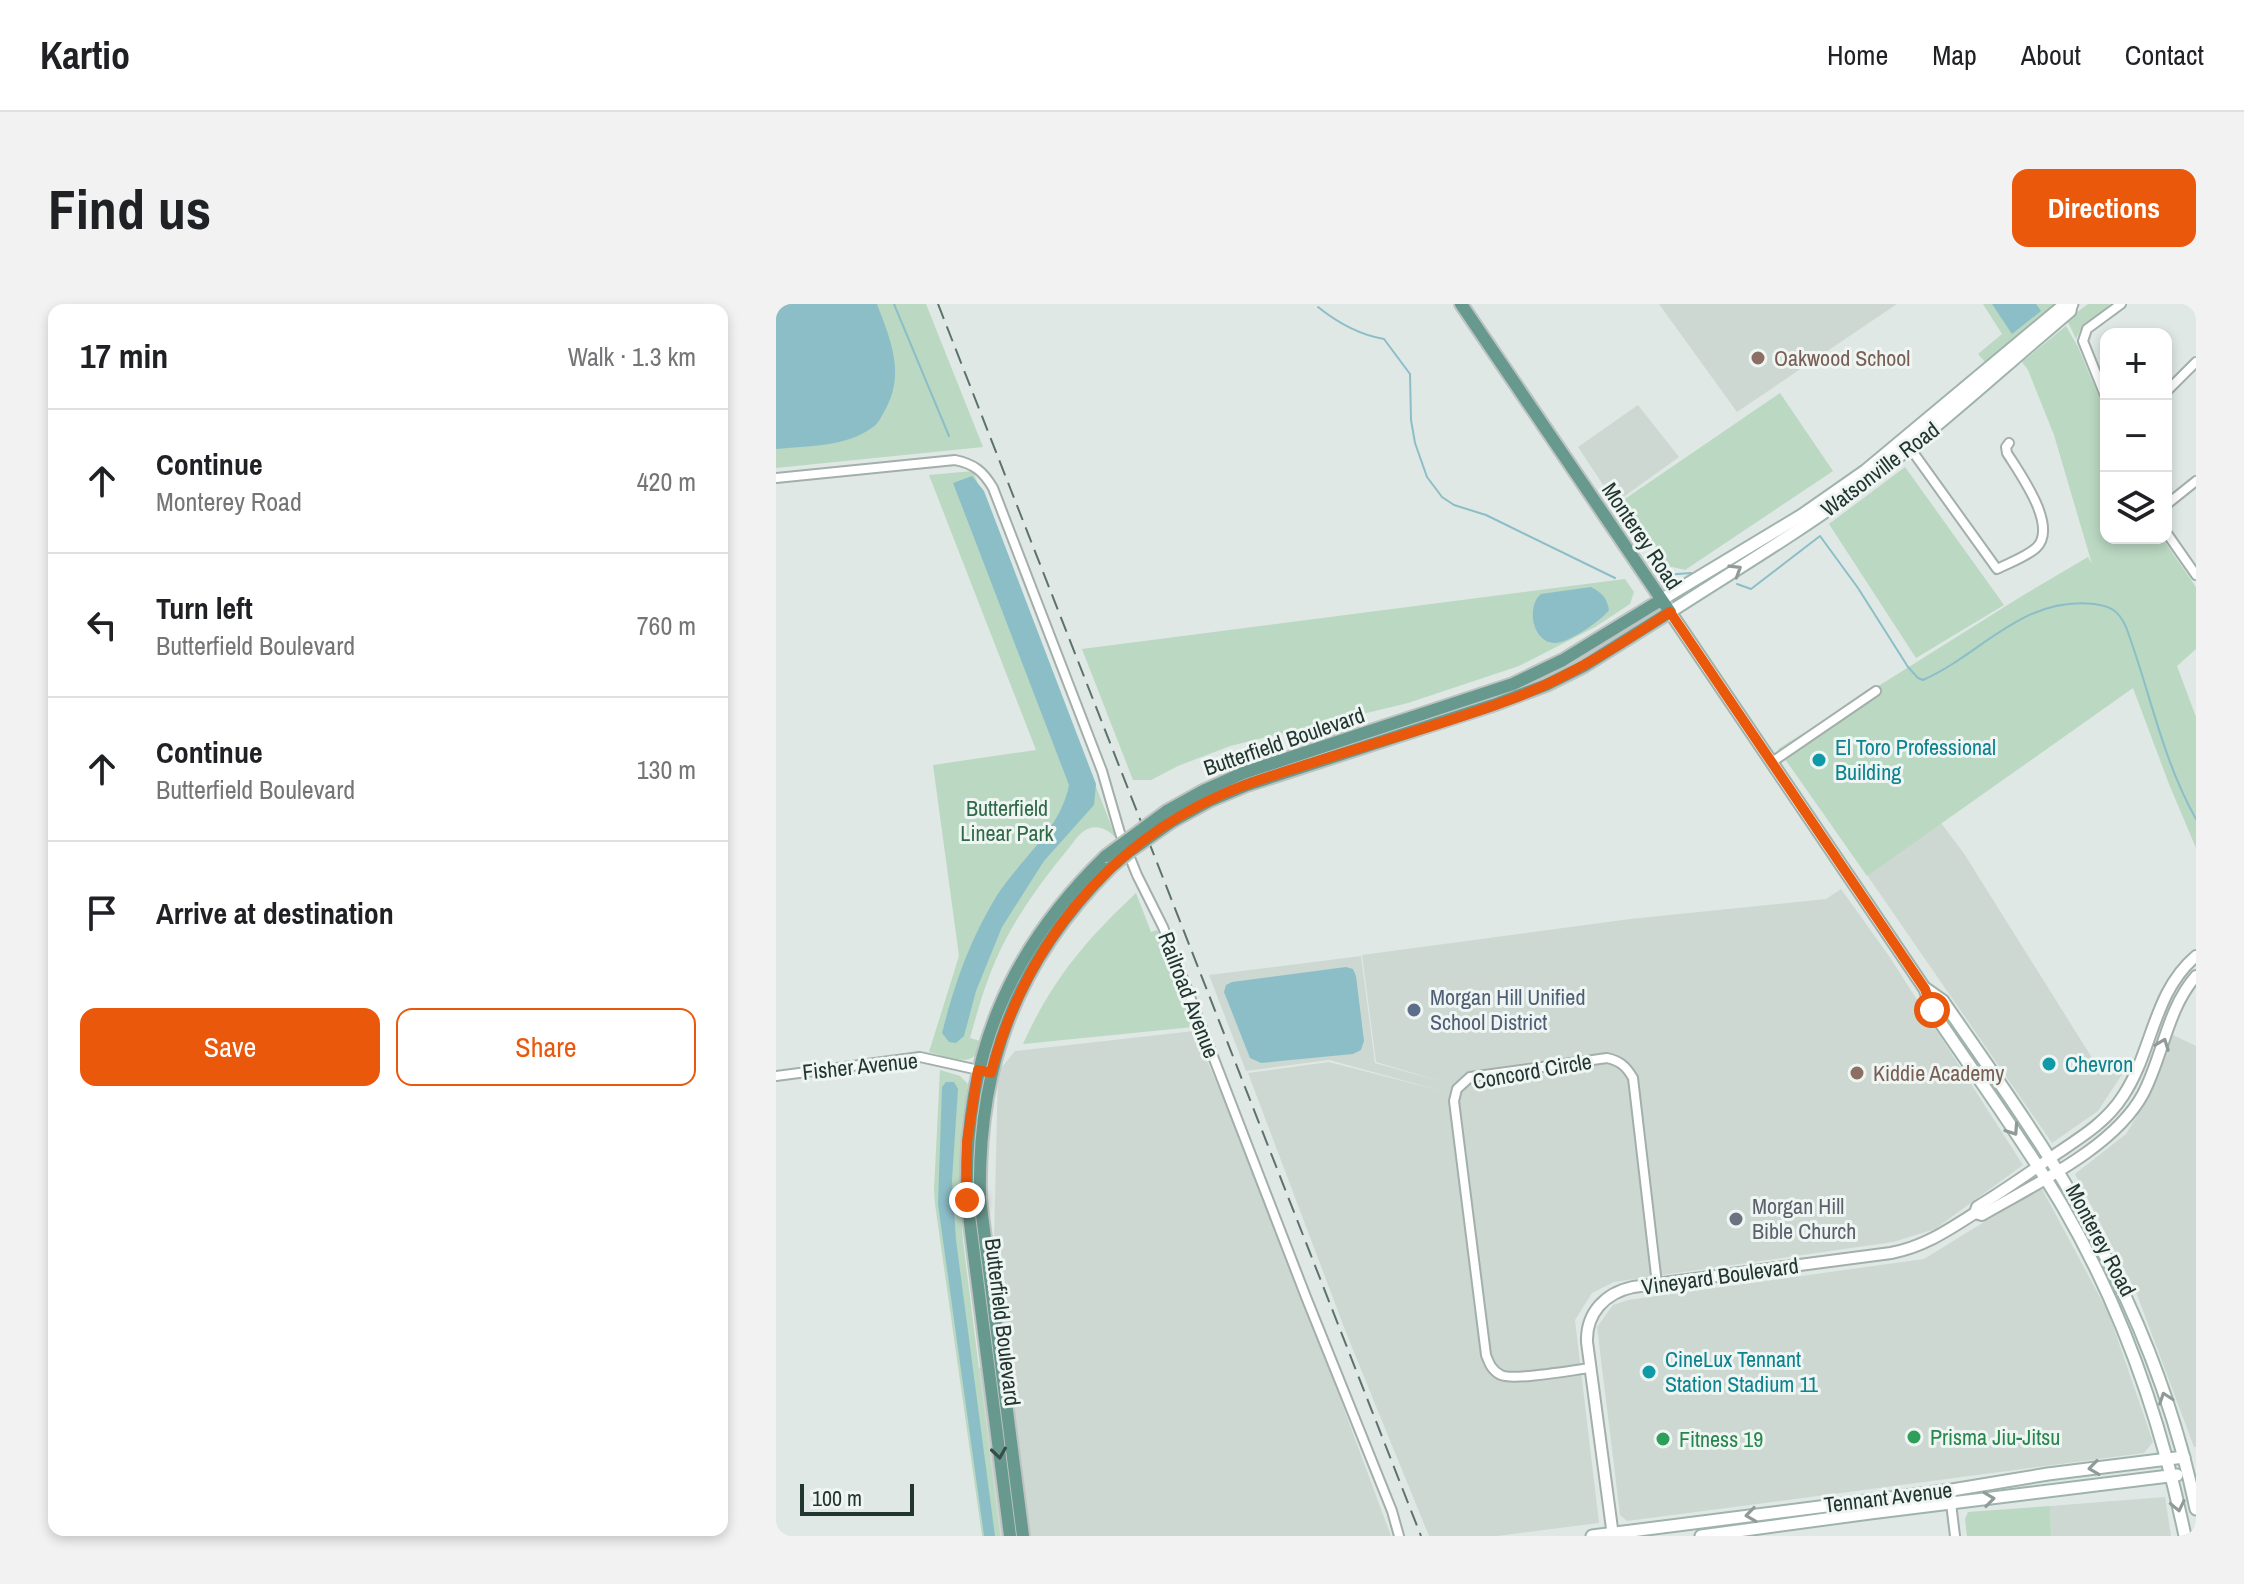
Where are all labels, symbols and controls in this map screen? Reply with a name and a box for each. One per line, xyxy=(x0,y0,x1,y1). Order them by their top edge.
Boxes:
text: Kartio xyxy=(40,30,130,81)
text: Home xyxy=(1827,36,1888,74)
text: Map xyxy=(1932,36,1977,74)
text: About xyxy=(2021,36,2081,74)
text: Contact xyxy=(2125,36,2204,74)
button: Directions xyxy=(2012,169,2196,247)
text: Find us xyxy=(48,171,211,246)
map controls xyxy=(2100,328,2172,544)
button: + xyxy=(2100,328,2172,400)
text: 17 min xyxy=(80,333,168,379)
text: Walk · 1.3 km xyxy=(568,339,696,374)
place label: Oakwood School xyxy=(1774,343,1910,373)
marker: Oakwood School xyxy=(1749,349,1767,367)
button: − xyxy=(2100,400,2172,472)
street label: Watsonville Road xyxy=(1815,415,1945,523)
text: Continue xyxy=(156,444,263,484)
icon: ahead xyxy=(80,459,124,503)
text: 420 m xyxy=(637,464,696,499)
button: layers xyxy=(2100,472,2172,544)
street label: Monterey Road xyxy=(1595,476,1689,596)
text: Monterey Road xyxy=(156,484,302,519)
one-way arrow xyxy=(1727,565,1741,580)
text: Turn left xyxy=(156,588,253,628)
icon: left xyxy=(80,603,124,647)
text: 760 m xyxy=(637,608,696,643)
text: Butterfield Boulevard xyxy=(156,628,355,663)
street label: Butterfield Boulevard xyxy=(1199,699,1369,783)
text: Continue xyxy=(156,732,263,772)
place label: El Toro Professional Building xyxy=(1835,732,1996,787)
icon: ahead xyxy=(80,747,124,791)
marker: El Toro Professional Building xyxy=(1810,751,1828,769)
text: 130 m xyxy=(637,752,696,787)
text: Butterfield Boulevard xyxy=(156,772,355,807)
park label: Butterfield Linear Park xyxy=(960,793,1055,848)
icon: arrive xyxy=(80,891,124,935)
text: Arrive at destination xyxy=(156,893,394,933)
street label: Railroad Avenue xyxy=(1151,927,1227,1063)
place label: Morgan Hill Unified School District xyxy=(1430,982,1585,1037)
route start xyxy=(1914,992,1950,1028)
marker: Morgan Hill Unified School District xyxy=(1405,1001,1423,1019)
button: Save xyxy=(80,1008,380,1086)
button: Share xyxy=(396,1008,696,1086)
one-way arrow xyxy=(2153,1038,2170,1052)
street label: Fisher Avenue xyxy=(801,1045,919,1087)
street label: Concord Circle xyxy=(1470,1046,1594,1096)
place label: Chevron xyxy=(2065,1049,2133,1079)
marker: Chevron xyxy=(2040,1055,2058,1073)
place label: Kiddie Academy xyxy=(1873,1058,2004,1088)
marker: Kiddie Academy xyxy=(1848,1064,1866,1082)
one-way arrow xyxy=(2003,1121,2018,1135)
street label: Monterey Road xyxy=(2059,1179,2143,1301)
route end xyxy=(949,1182,985,1218)
place label: Morgan Hill Bible Church xyxy=(1752,1191,1856,1246)
marker: Morgan Hill Bible Church xyxy=(1727,1210,1745,1228)
street label: Butterfield Boulevard xyxy=(978,1237,1028,1407)
street label: Vineyard Boulevard xyxy=(1640,1250,1800,1302)
place label: CineLux Tennant Station Stadium 11 xyxy=(1665,1344,1818,1399)
marker: CineLux Tennant Station Stadium 11 xyxy=(1640,1363,1658,1381)
one-way arrow xyxy=(2159,1391,2175,1405)
place label: Prisma Jiu-Jitsu xyxy=(1930,1422,2060,1452)
place label: Fitness 19 xyxy=(1679,1424,1763,1454)
marker: Prisma Jiu-Jitsu xyxy=(1905,1428,1923,1446)
marker: Fitness 19 xyxy=(1654,1430,1672,1448)
one-way arrow xyxy=(990,1446,1007,1460)
one-way arrow xyxy=(2087,1459,2101,1476)
street label: Tennant Avenue xyxy=(1822,1474,1954,1520)
scale bar xyxy=(800,1480,914,1516)
text: 100 m xyxy=(812,1483,862,1513)
one-way arrow xyxy=(1983,1490,1996,1507)
one-way arrow xyxy=(2169,1499,2186,1512)
one-way arrow xyxy=(1744,1506,1757,1523)

